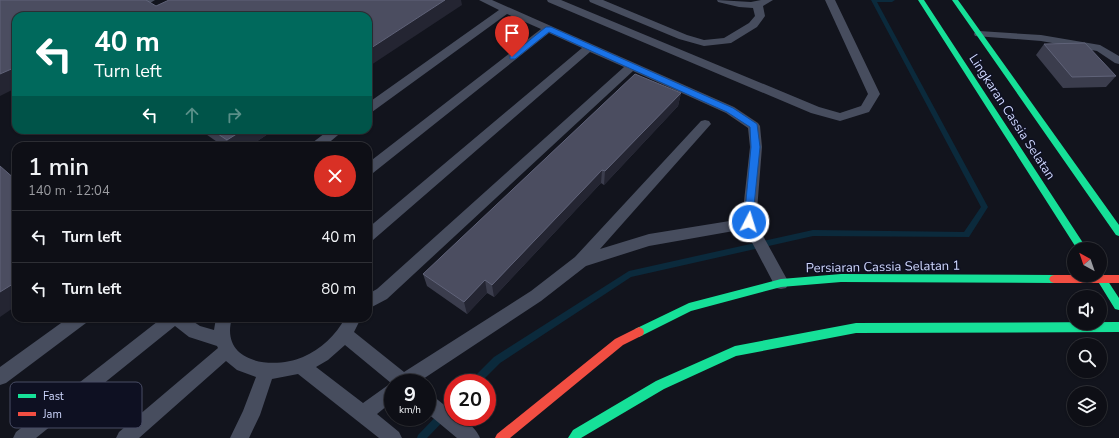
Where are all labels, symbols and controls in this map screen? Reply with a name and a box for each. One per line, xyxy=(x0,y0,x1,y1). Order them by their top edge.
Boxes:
pin xyxy=(495,16,529,57)
icon: arrive xyxy=(501,22,523,44)
text: 40 m xyxy=(94,23,160,61)
icon: left xyxy=(28,28,80,80)
street label: Lingkaran Cassia Selatan xyxy=(965,51,1059,183)
text: Turn left xyxy=(94,59,162,83)
icon: left xyxy=(139,104,161,126)
icon: ahead xyxy=(181,104,203,126)
icon: right xyxy=(223,104,245,126)
text: 1 min xyxy=(28,151,89,183)
button: close xyxy=(314,155,356,197)
text: 140 m · 12:04 xyxy=(28,182,110,200)
position arrow xyxy=(728,201,770,243)
icon: left xyxy=(28,226,50,248)
text: Turn left xyxy=(62,227,121,247)
text: 40 m xyxy=(321,227,356,247)
north arrow xyxy=(1067,242,1107,282)
map controls xyxy=(1067,242,1107,426)
street label: Persiaran Cassia Selatan 1 xyxy=(806,257,960,277)
icon: left xyxy=(28,278,50,300)
text: Turn left xyxy=(62,279,121,299)
text: 80 m xyxy=(321,279,356,299)
button: sound xyxy=(1067,290,1107,330)
button: search xyxy=(1067,338,1107,378)
speed limit sign: 20 xyxy=(444,374,496,426)
text: 9 xyxy=(404,381,416,408)
legend xyxy=(10,382,142,428)
button: layers xyxy=(1067,386,1107,426)
text: Fast xyxy=(43,389,64,404)
text: km/h xyxy=(399,403,421,417)
text: Jam xyxy=(42,407,62,422)

